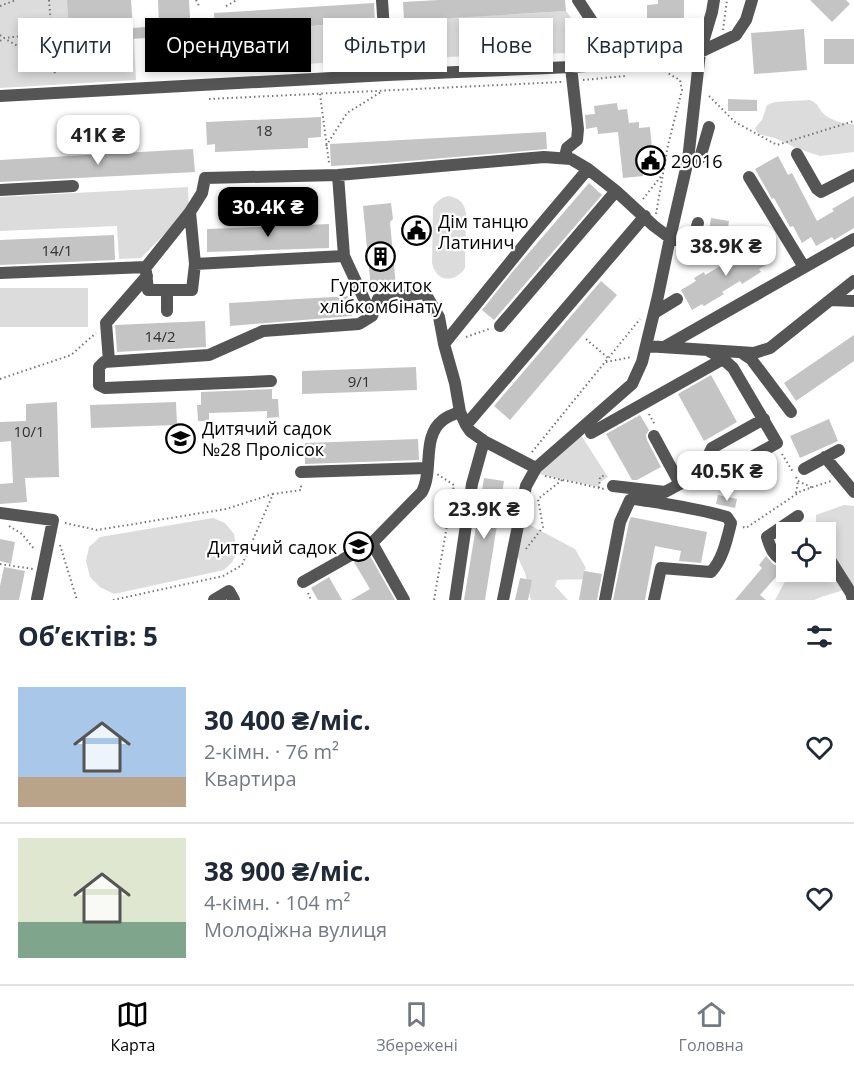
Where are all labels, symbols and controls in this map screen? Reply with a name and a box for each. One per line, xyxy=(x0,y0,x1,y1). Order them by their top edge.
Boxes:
chip: Купити xyxy=(18,18,133,72)
chip: Орендувати xyxy=(145,18,311,72)
chip: Фільтри xyxy=(323,18,447,72)
chip: Нове xyxy=(459,18,553,72)
chip: Квартира xyxy=(565,18,704,72)
pin: 41K ₴ xyxy=(56,115,140,166)
house number: 18 xyxy=(255,120,273,140)
text: 41K ₴ xyxy=(71,121,125,148)
public building icon: 29016 xyxy=(634,145,666,177)
place label: 29016 xyxy=(671,149,722,173)
pin: 30.4K ₴ xyxy=(213,187,323,238)
text: 30.4K ₴ xyxy=(232,193,304,220)
place label: Дім танцю Латинич xyxy=(438,209,529,254)
public building icon: Дім танцю Латинич xyxy=(401,215,433,247)
pin: 38.9K ₴ xyxy=(671,226,781,277)
text: 38.9K ₴ xyxy=(690,232,762,259)
house number: 14/1 xyxy=(41,240,73,260)
building icon: Гуртожиток хлібкомбінату xyxy=(365,240,397,272)
place label: Гуртожиток хлібкомбінату xyxy=(320,273,443,318)
house number: 14/2 xyxy=(144,326,176,346)
house number: 9/1 xyxy=(348,371,370,391)
place label: Дитячий садок №28 Пролісок xyxy=(202,416,332,461)
house number: 10/1 xyxy=(13,421,45,441)
school or university icon: Дитячий садок №28 Пролісок xyxy=(165,422,197,454)
pin: 40.5K ₴ xyxy=(672,451,782,502)
text: 40.5K ₴ xyxy=(691,457,763,484)
pin: 23.9K ₴ xyxy=(429,489,539,540)
text: 23.9K ₴ xyxy=(448,495,520,522)
map controls xyxy=(776,522,836,582)
button: locate xyxy=(776,522,836,582)
school or university icon: Дитячий садок xyxy=(342,531,374,563)
place label: Дитячий садок xyxy=(207,535,338,559)
text: Об’єктів: 5 xyxy=(18,618,158,654)
icon: filters xyxy=(803,620,836,653)
text: 30 400 ₴/міс. xyxy=(204,702,371,738)
icon: home xyxy=(66,711,138,783)
icon: heart xyxy=(803,731,836,764)
text: 2-кімн. · 76 m² xyxy=(204,738,339,765)
text: Квартира xyxy=(204,765,297,792)
text: 38 900 ₴/міс. xyxy=(204,853,371,889)
icon: home xyxy=(66,862,138,934)
icon: heart xyxy=(803,882,836,915)
text: 4-кімн. · 104 m² xyxy=(204,889,350,916)
text: Молодіжна вулиця xyxy=(204,916,387,943)
tab: Карта xyxy=(110,998,155,1056)
tab: Збережені xyxy=(376,998,458,1056)
tab: Головна xyxy=(679,998,744,1056)

